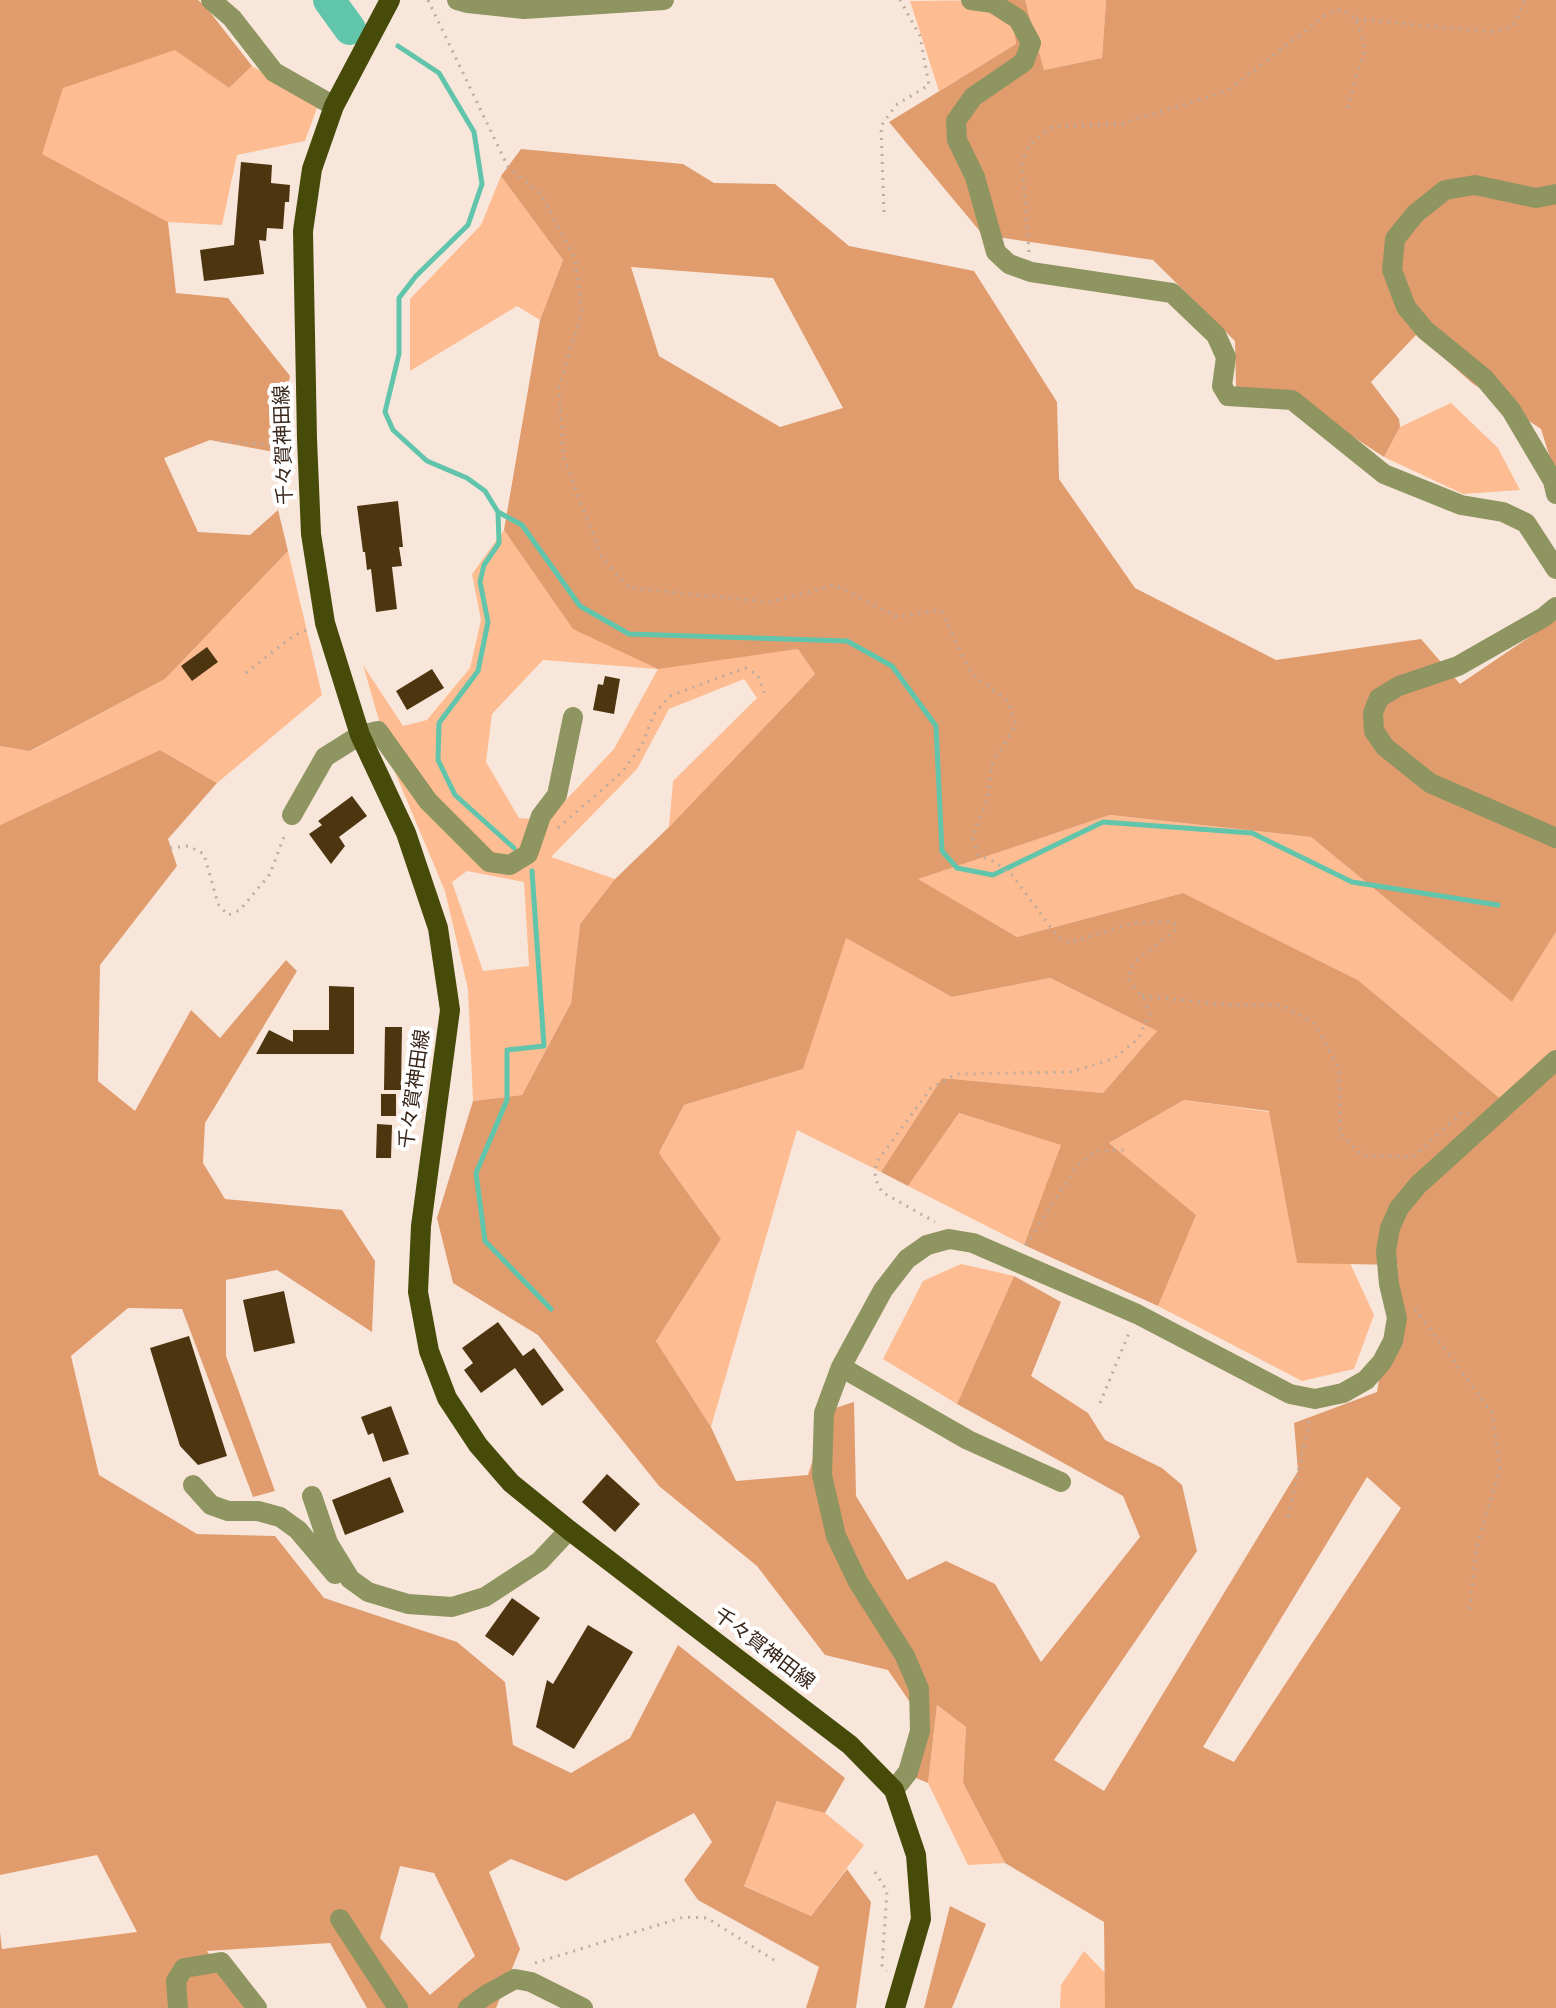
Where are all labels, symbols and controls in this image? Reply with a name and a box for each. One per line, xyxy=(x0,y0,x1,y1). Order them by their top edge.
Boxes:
street label: 千々賀神田線 xyxy=(270,385,298,505)
street label: 千々賀神田線 xyxy=(395,1028,435,1150)
street label: 千々賀神田線 xyxy=(709,1603,819,1695)

